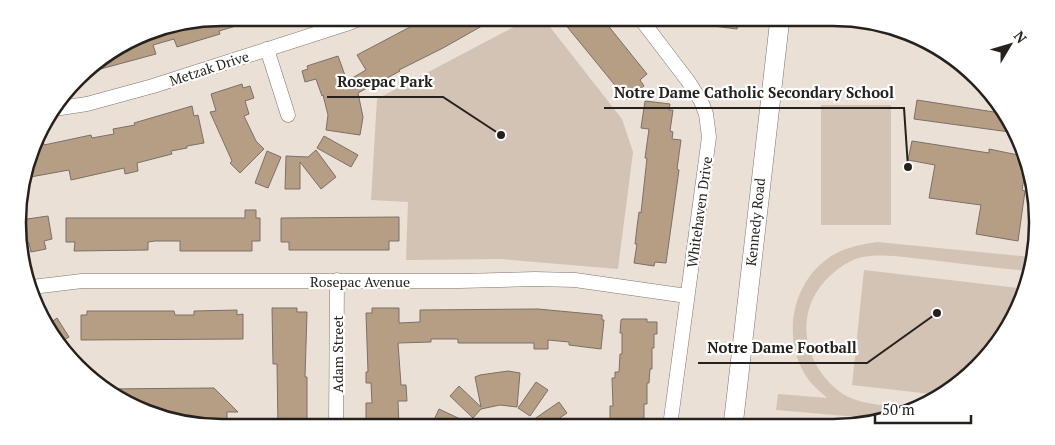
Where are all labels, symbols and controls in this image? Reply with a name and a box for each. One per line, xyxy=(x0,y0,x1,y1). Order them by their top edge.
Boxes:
north arrow xyxy=(985,20,1035,70)
text: N xyxy=(1010,27,1032,47)
street label: Metzak Drive xyxy=(167,46,251,90)
callout: Rosepac Park xyxy=(327,67,443,97)
text: Rosepac Park xyxy=(337,71,433,91)
callout: Notre Dame Catholic Secondary School xyxy=(604,78,904,108)
text: Notre Dame Catholic Secondary School xyxy=(614,82,894,102)
street label: Whitehaven Drive xyxy=(682,155,716,269)
street label: Kennedy Road xyxy=(741,177,769,267)
street label: Rosepac Avenue xyxy=(310,272,410,291)
street label: Adam Street xyxy=(328,315,347,393)
callout: Notre Dame Football xyxy=(698,333,867,363)
text: Notre Dame Football xyxy=(707,337,857,357)
scale bar xyxy=(875,392,971,424)
text: 50 m xyxy=(882,399,915,419)

